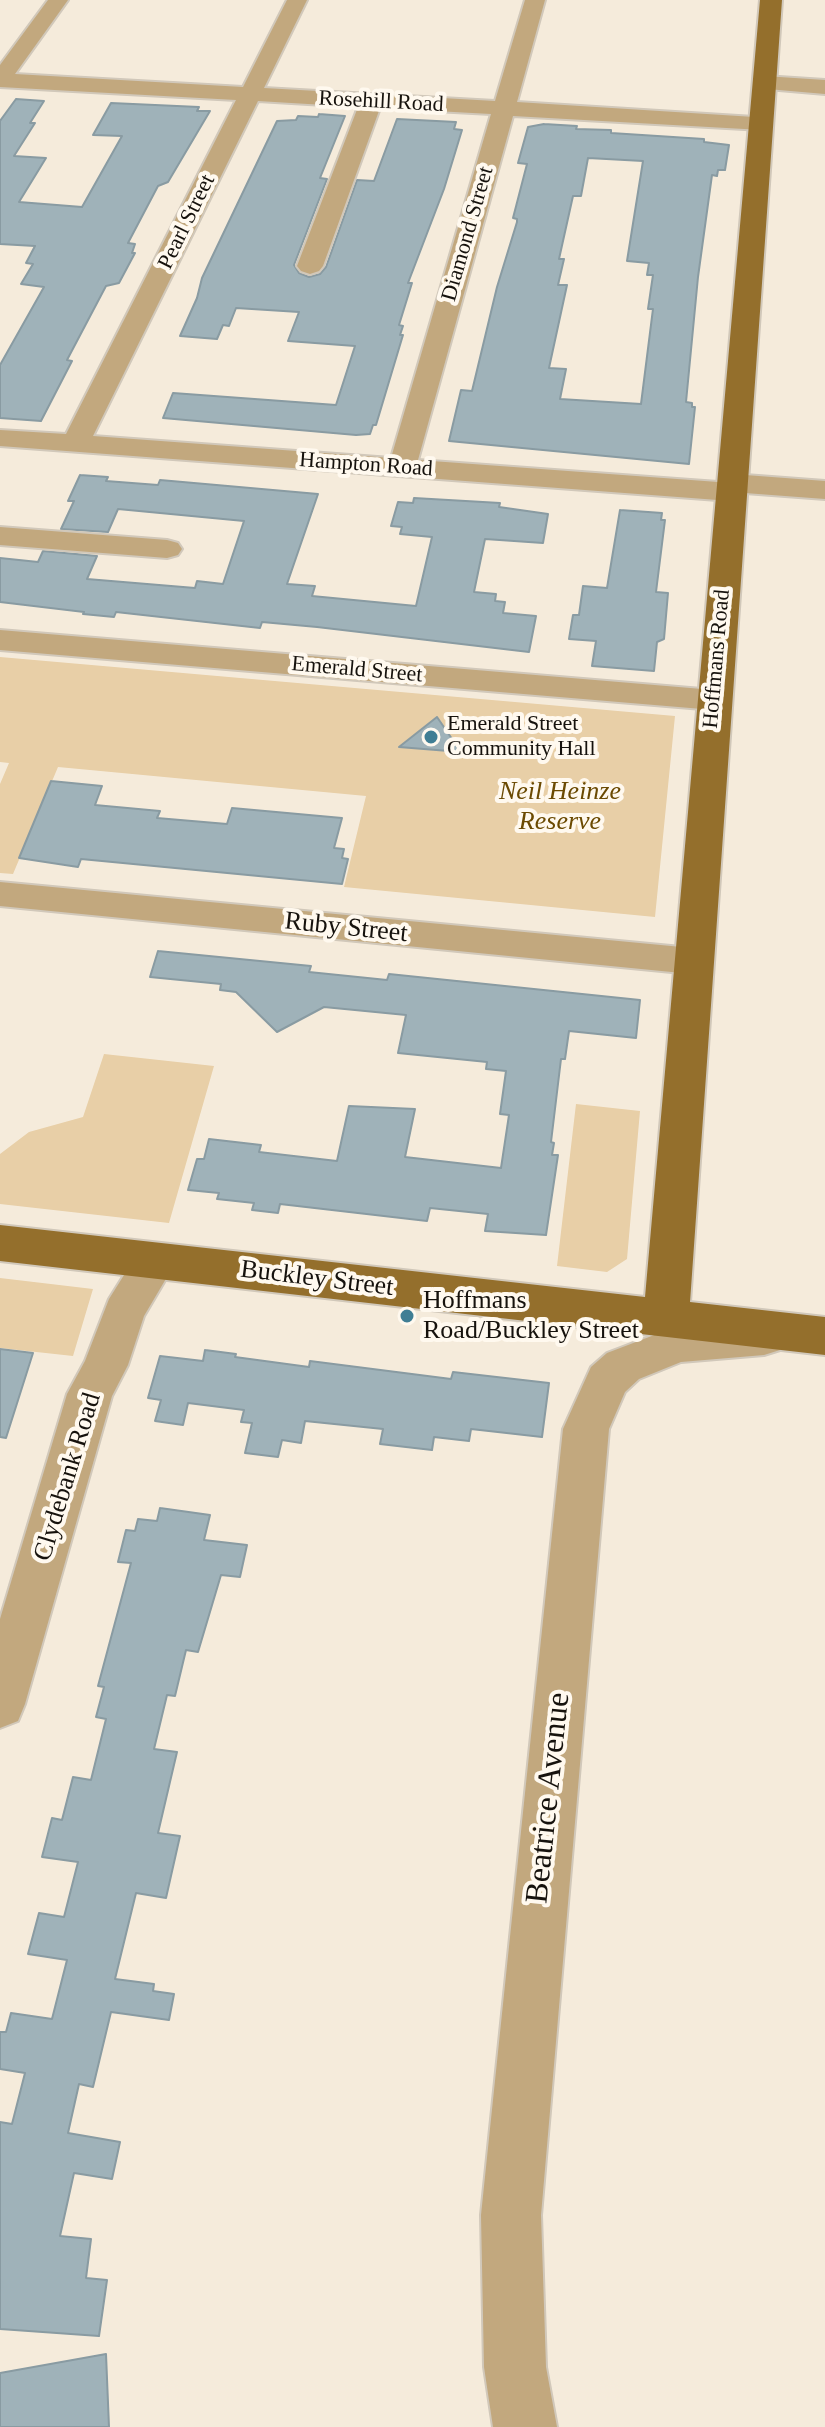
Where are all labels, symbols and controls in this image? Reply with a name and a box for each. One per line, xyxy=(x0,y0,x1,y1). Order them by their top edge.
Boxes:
street label: Rosehill Road xyxy=(318,86,444,118)
street label: Diamond Street xyxy=(436,164,500,304)
street label: Pearl Street xyxy=(153,170,221,274)
street label: Hampton Road xyxy=(298,447,434,483)
street label: Hoffmans Road xyxy=(698,588,736,730)
street label: Emerald Street xyxy=(290,651,424,689)
place label: Emerald Street Community Hall xyxy=(447,711,596,762)
marker: Emerald Street Community Hall xyxy=(422,728,440,746)
park label: Neil Heinze Reserve xyxy=(499,776,621,838)
street label: Ruby Street xyxy=(283,906,409,950)
street label: Buckley Street xyxy=(239,1254,395,1304)
place label: Hoffmans Road/Buckley Street xyxy=(423,1285,639,1346)
marker: Hoffmans Road/Buckley Street xyxy=(398,1307,416,1325)
street label: Clydebank Road xyxy=(28,1389,108,1565)
street label: Beatrice Avenue xyxy=(519,1691,579,1905)

